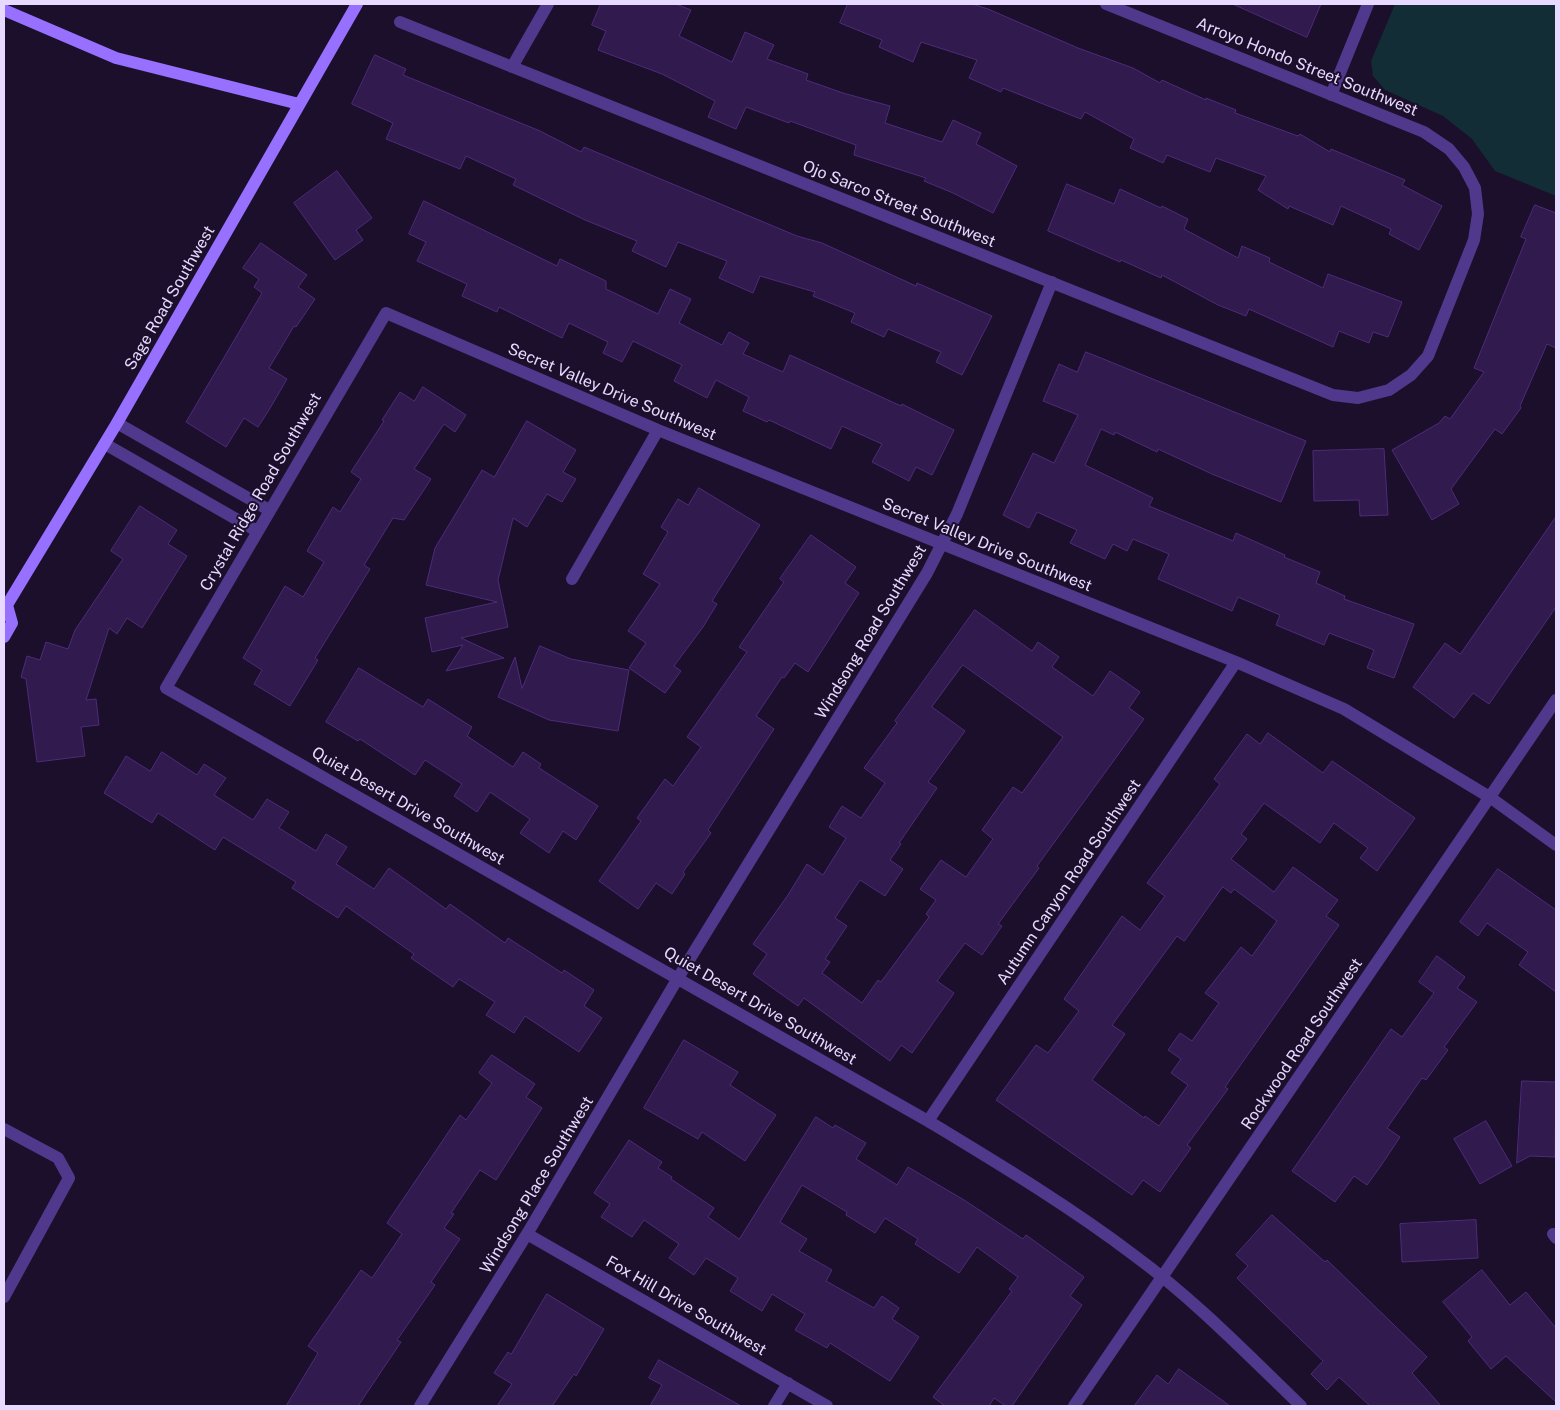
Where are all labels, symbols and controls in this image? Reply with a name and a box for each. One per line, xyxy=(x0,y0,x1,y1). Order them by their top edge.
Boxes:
street label: Arroyo Hondo Street Southwest xyxy=(1193,14,1421,120)
street label: Ojo Sarco Street Southwest xyxy=(800,156,998,252)
street label: Sage Road Southwest xyxy=(121,222,219,374)
street label: Secret Valley Drive Southwest xyxy=(505,339,719,445)
street label: Crystal Ridge Road Southwest xyxy=(196,389,326,595)
street label: Secret Valley Drive Southwest xyxy=(879,494,1095,596)
street label: Windsong Road Southwest xyxy=(811,541,931,723)
street label: Quiet Desert Drive Southwest xyxy=(308,743,508,869)
street label: Autumn Canyon Road Southwest xyxy=(993,776,1145,988)
street label: Quiet Desert Drive Southwest xyxy=(660,943,860,1069)
street label: Rockwood Road Southwest xyxy=(1237,955,1367,1133)
street label: Windsong Place Southwest xyxy=(476,1093,598,1277)
street label: Fox Hill Drive Southwest xyxy=(602,1252,770,1360)

